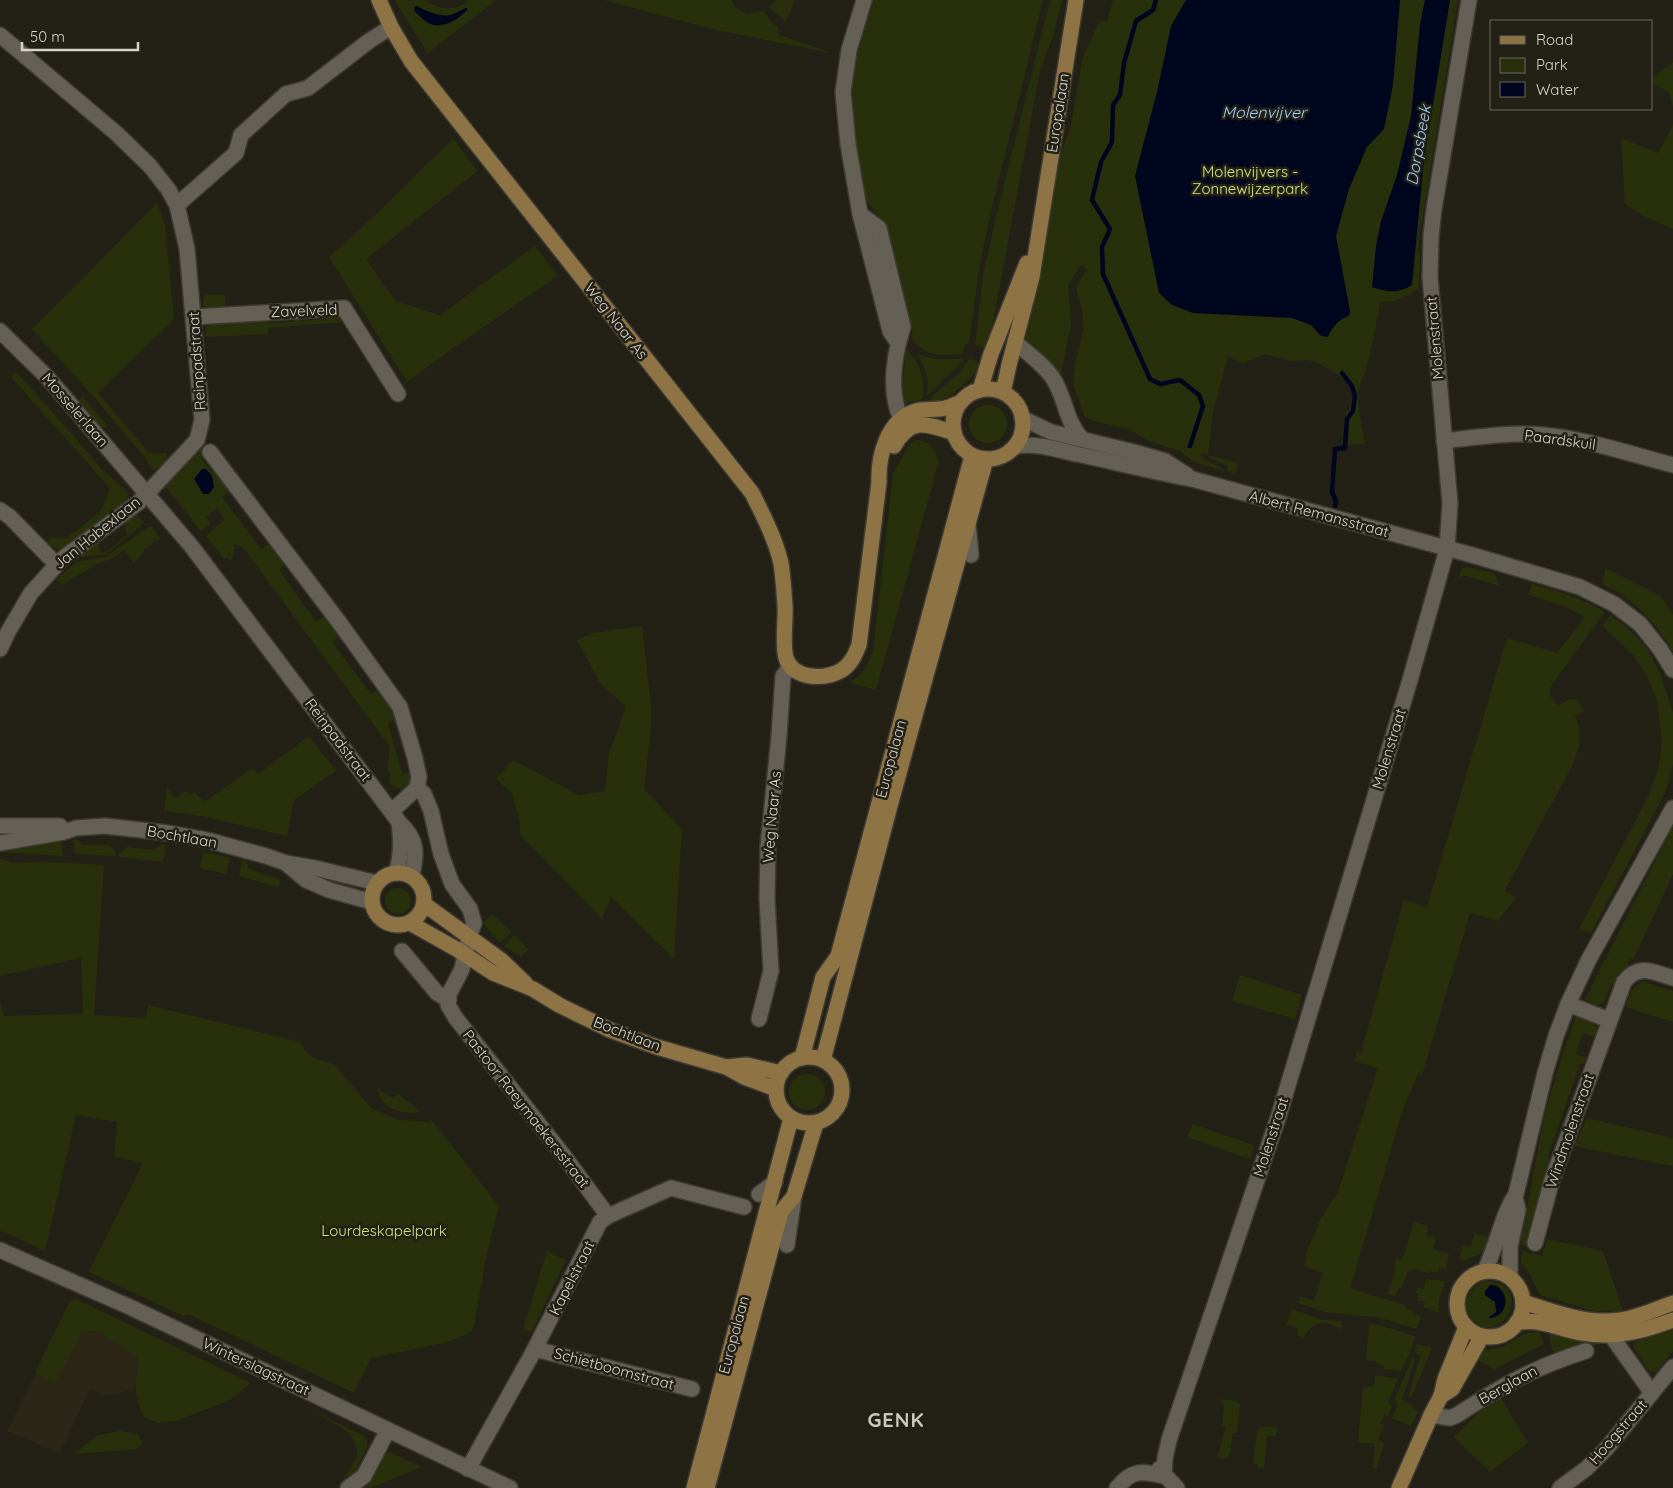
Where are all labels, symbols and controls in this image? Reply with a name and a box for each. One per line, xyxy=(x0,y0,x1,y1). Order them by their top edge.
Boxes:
scale bar xyxy=(22,20,139,52)
legend xyxy=(1490,20,1653,110)
text: 50 m xyxy=(30,27,65,46)
text: Road xyxy=(1536,30,1573,49)
text: Park xyxy=(1536,55,1568,74)
street label: Europalaan xyxy=(1042,72,1073,154)
text: Water xyxy=(1536,80,1579,99)
water label: Molenvijver xyxy=(1222,102,1308,122)
water label: Dorpsbeek xyxy=(1401,102,1435,187)
park label: Molenvijvers - Zonnewijzerpark xyxy=(1192,162,1308,198)
street label: Weg Naar As xyxy=(581,279,652,363)
street label: Molenstraat xyxy=(1421,296,1448,380)
street label: Zavelveld xyxy=(270,300,338,321)
street label: Reinpadstraat xyxy=(184,311,209,411)
street label: Mosselerlaan xyxy=(38,369,113,451)
street label: Paardskuil xyxy=(1523,425,1597,454)
street label: Albert Remansstraat xyxy=(1247,486,1391,541)
street label: Jan Habexlaan xyxy=(50,492,144,573)
street label: Reinpadstraat xyxy=(301,695,376,785)
street label: Molenstraat xyxy=(1367,706,1410,791)
street label: Europalaan xyxy=(871,718,910,800)
street label: Weg Naar As xyxy=(758,770,785,864)
street label: Bochtlaan xyxy=(146,821,219,852)
street label: Bochtlaan xyxy=(591,1012,664,1055)
street label: Pastoor Raeymaekersstraat xyxy=(459,1026,594,1192)
street label: Windmolenstraat xyxy=(1541,1071,1598,1191)
street label: Molenstraat xyxy=(1249,1094,1292,1179)
park label: Lourdeskapelpark xyxy=(321,1221,447,1240)
street label: Kapelstraat xyxy=(545,1237,598,1318)
street label: Europalaan xyxy=(714,1294,753,1376)
street label: Winterslagstraat xyxy=(200,1334,313,1400)
street label: Schietboomstraat xyxy=(552,1343,676,1394)
street label: Berglaan xyxy=(1475,1361,1540,1408)
street label: Hoogstraat xyxy=(1584,1396,1651,1468)
district label: GENK xyxy=(867,1407,925,1432)

